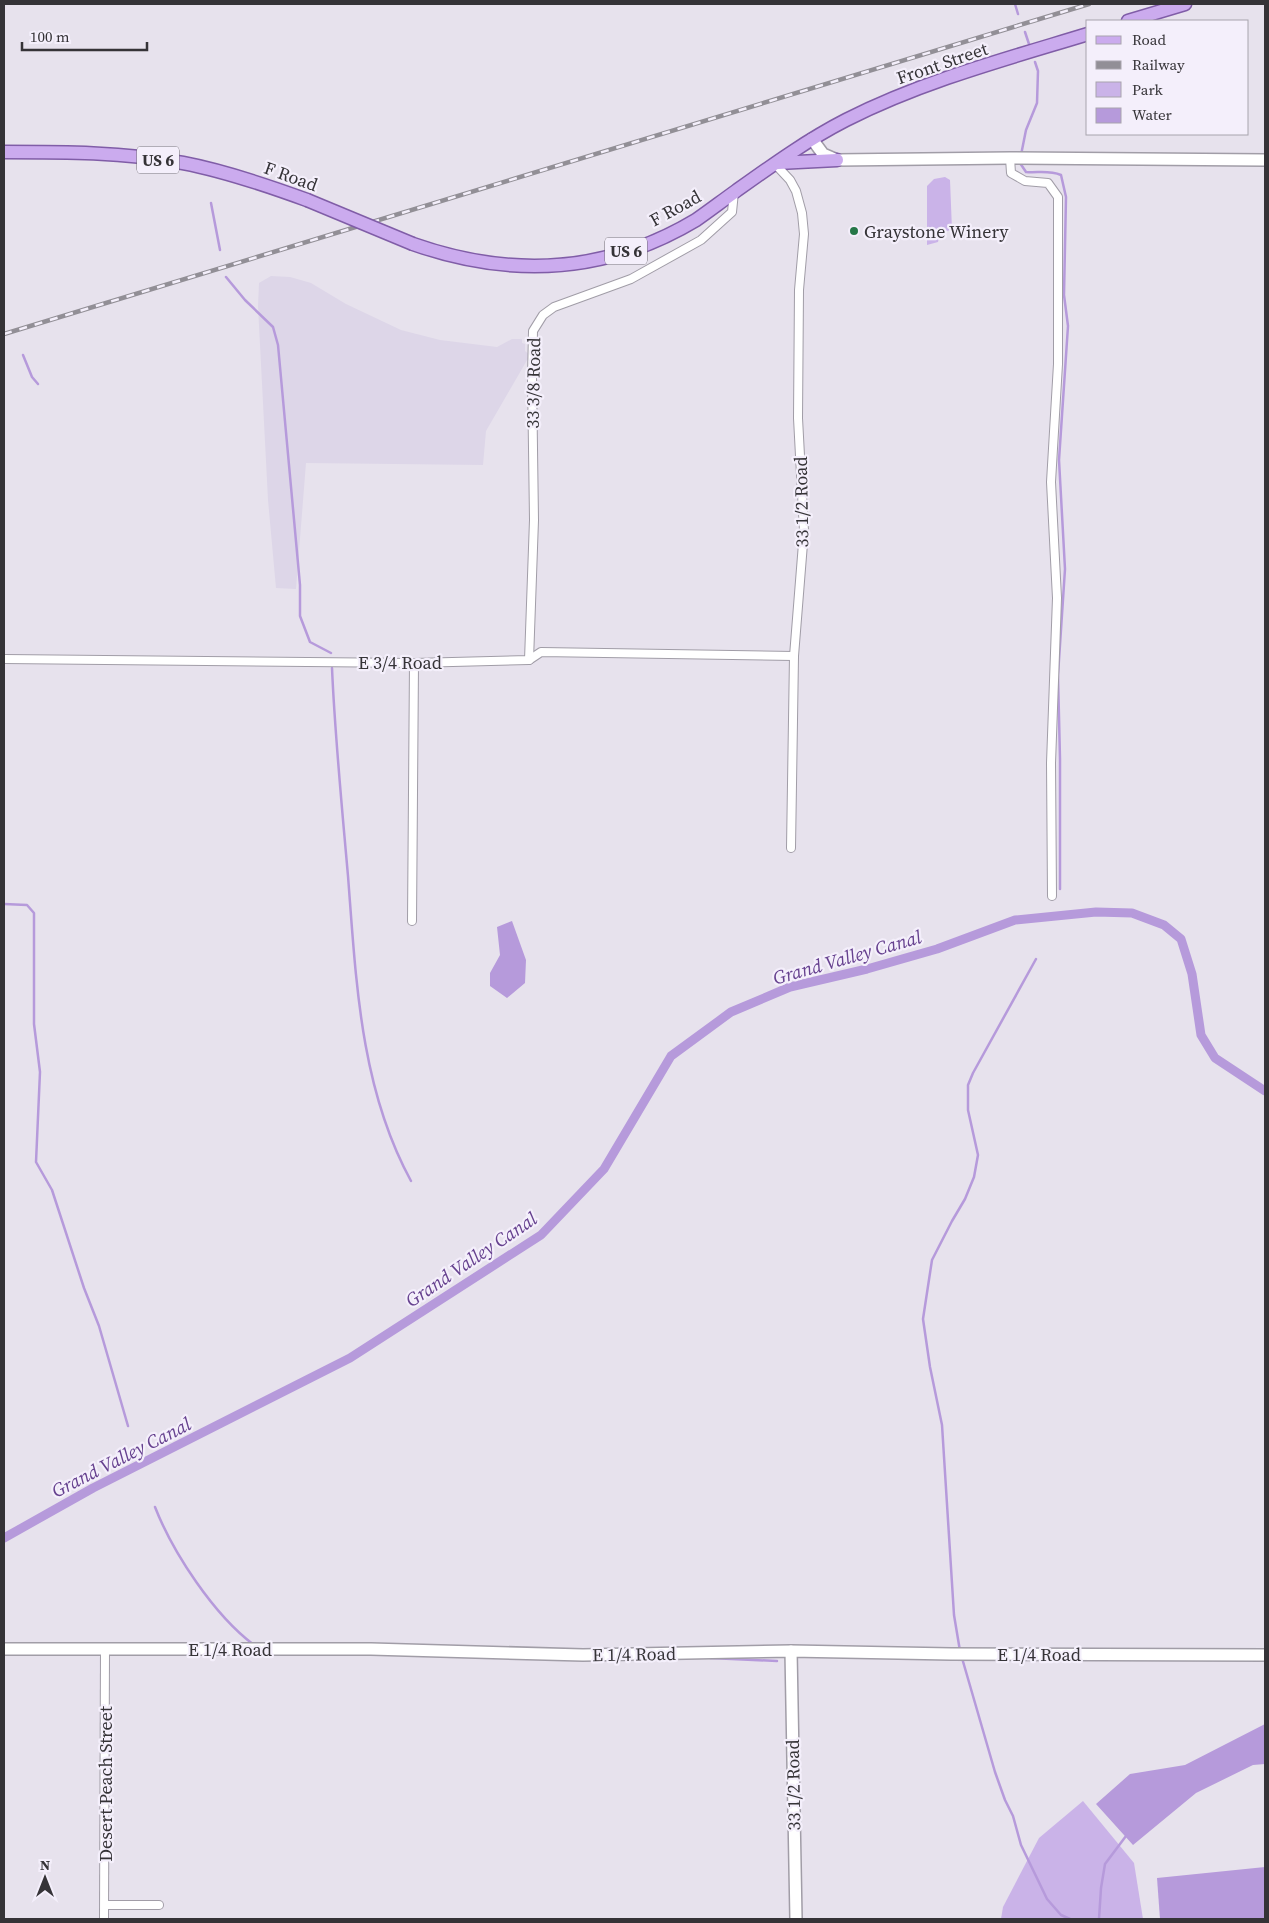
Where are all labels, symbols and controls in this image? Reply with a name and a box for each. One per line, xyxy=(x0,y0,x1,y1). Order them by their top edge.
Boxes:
scale bar xyxy=(22,20,148,52)
legend xyxy=(1086,20,1249,135)
text: 100 m xyxy=(30,26,70,47)
text: Road xyxy=(1132,29,1166,50)
street label: Front Street xyxy=(893,36,991,90)
text: Railway xyxy=(1132,54,1185,75)
text: Park xyxy=(1132,79,1164,100)
text: Water xyxy=(1132,104,1173,125)
road number: US 6 xyxy=(137,146,179,174)
street label: F Road xyxy=(261,155,321,197)
street label: F Road xyxy=(645,184,705,232)
place label: Graystone Winery xyxy=(864,219,1009,244)
marker: Graystone Winery xyxy=(848,225,860,237)
road number: US 6 xyxy=(605,238,647,264)
street label: 33 3/8 Road xyxy=(520,337,546,429)
street label: 33 1/2 Road xyxy=(788,456,814,548)
street label: E 3/4 Road xyxy=(358,650,442,675)
water label: Grand Valley Canal xyxy=(770,923,925,991)
water label: Grand Valley Canal xyxy=(400,1205,542,1313)
water label: Grand Valley Canal xyxy=(47,1410,196,1503)
street label: E 1/4 Road xyxy=(188,1637,272,1662)
street label: E 1/4 Road xyxy=(592,1641,676,1667)
street label: E 1/4 Road xyxy=(997,1642,1081,1667)
street label: Desert Peach Street xyxy=(93,1706,118,1862)
street label: 33 1/2 Road xyxy=(780,1739,806,1831)
north arrow xyxy=(20,1853,70,1903)
text: N xyxy=(40,1855,50,1875)

